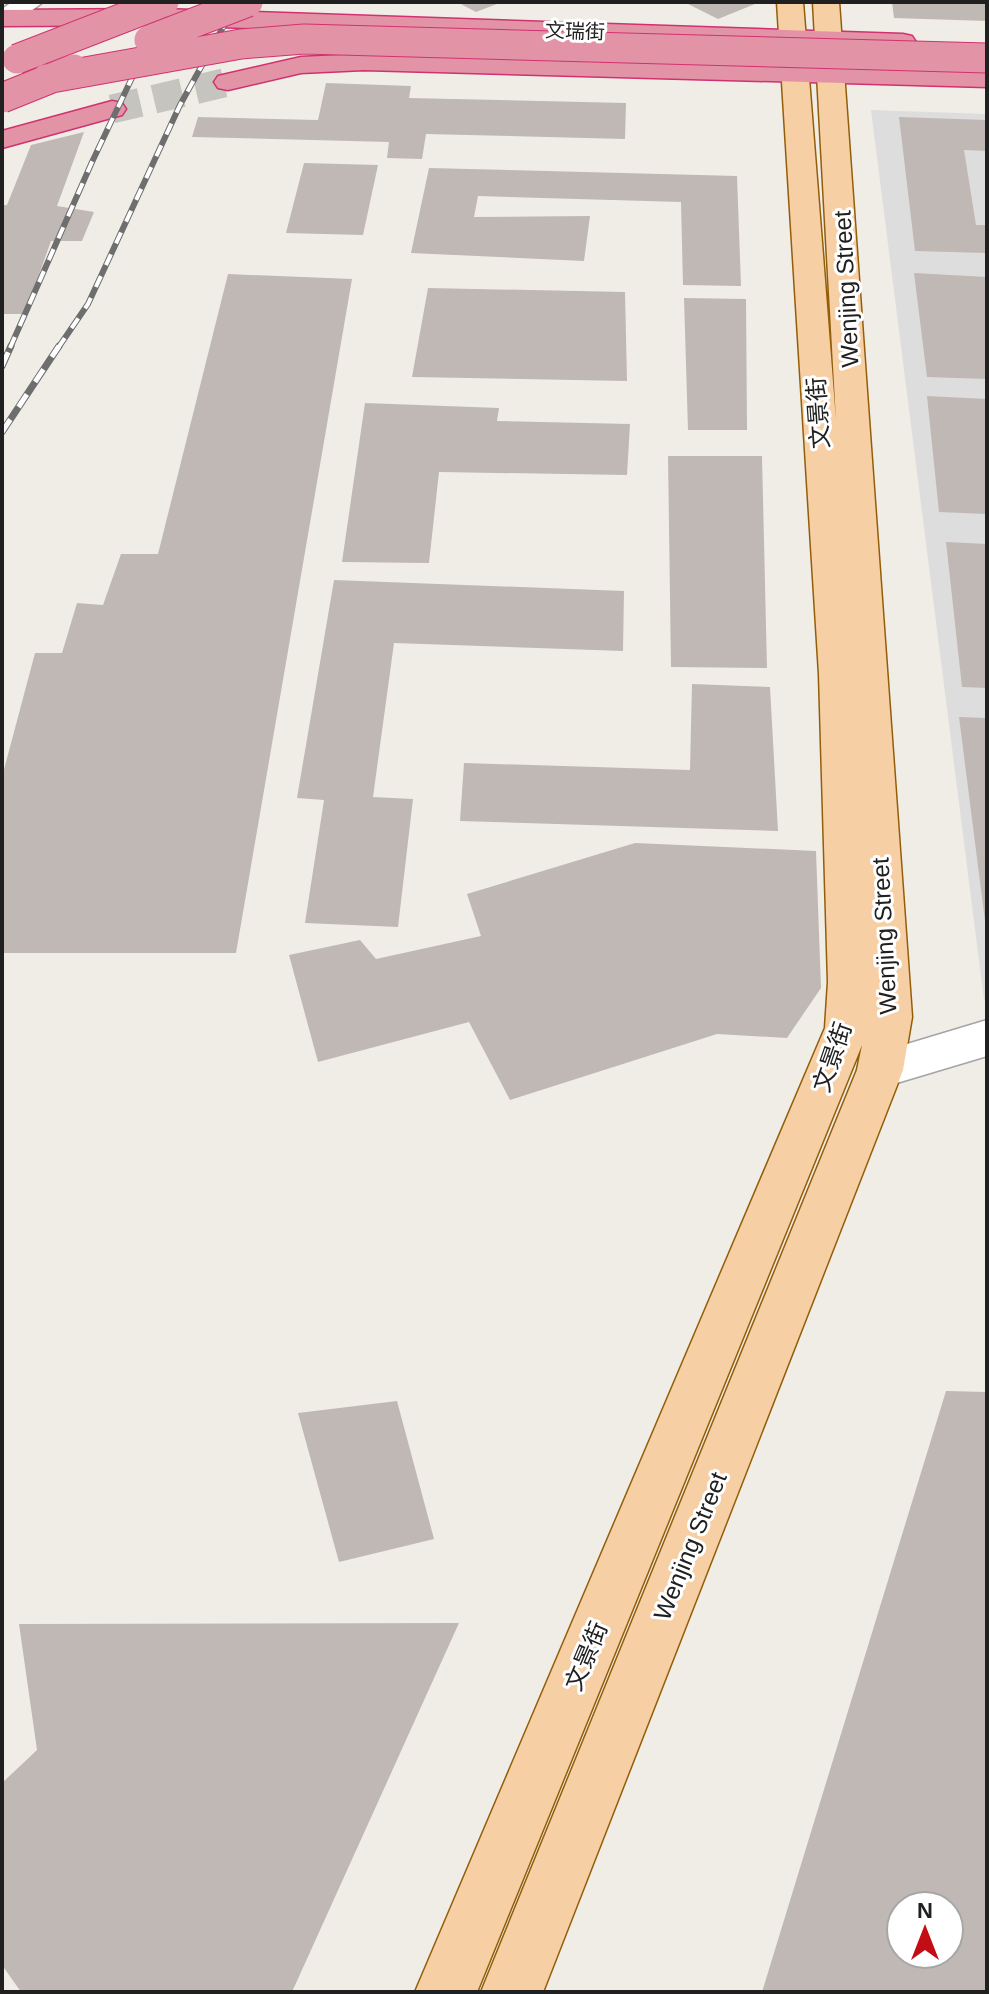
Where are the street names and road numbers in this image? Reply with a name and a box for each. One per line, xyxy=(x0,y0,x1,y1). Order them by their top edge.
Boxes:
street label: 文瑞街 xyxy=(545,19,605,43)
street label: Wenjing Street xyxy=(828,210,864,368)
street label: 文景街 xyxy=(802,376,834,450)
street label: Wenjing Street xyxy=(866,857,902,1015)
street label: 文景街 xyxy=(808,1019,856,1095)
street label: Wenjing Street xyxy=(648,1468,732,1624)
street label: 文景街 xyxy=(560,1618,612,1694)

